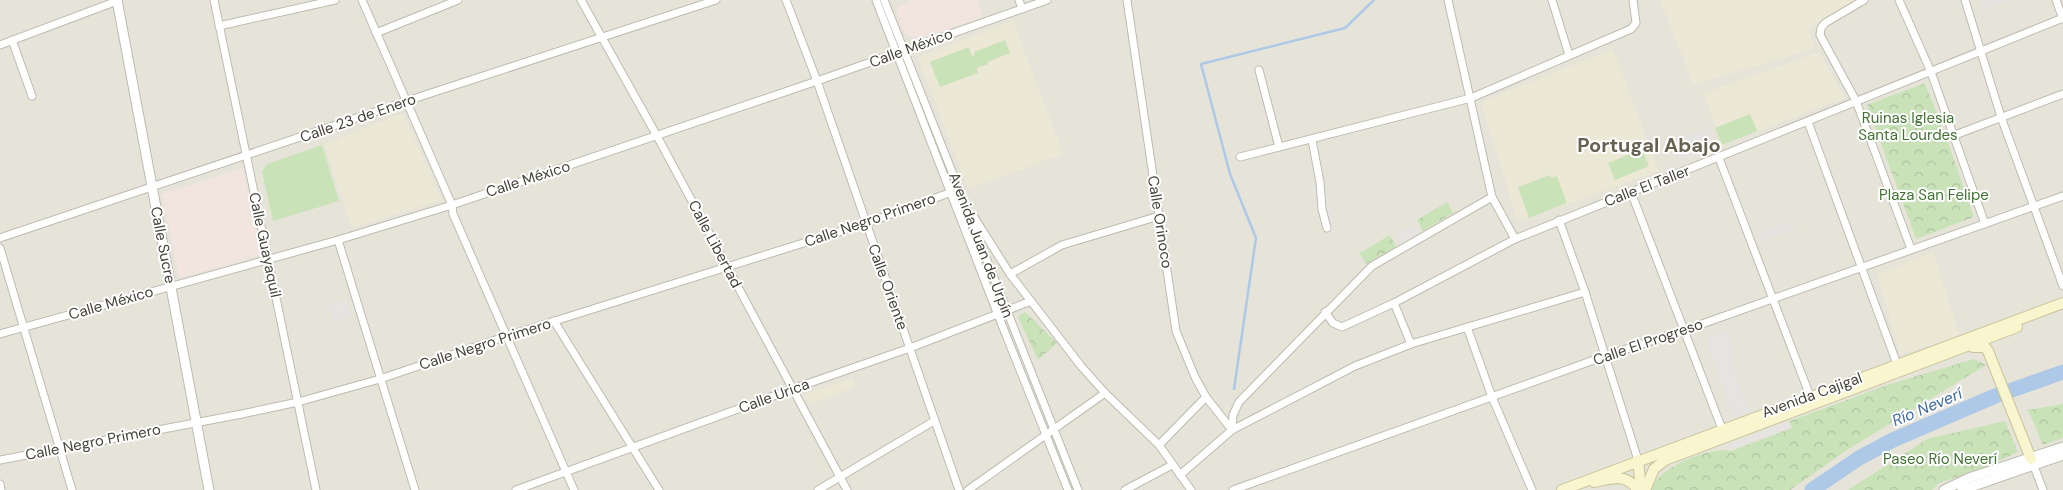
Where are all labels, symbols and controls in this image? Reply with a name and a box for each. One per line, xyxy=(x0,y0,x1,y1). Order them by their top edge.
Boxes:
street label: Calle México xyxy=(867,24,956,72)
street label: Calle 23 de Enero xyxy=(297,89,419,147)
park label: Ruinas Iglesia Santa Lourdes xyxy=(1858,108,1958,145)
district label: Portugal Abajo xyxy=(1577,132,1721,158)
street label: Calle México xyxy=(483,156,573,202)
street label: Calle El Taller xyxy=(1601,160,1693,211)
street label: Avenida Juan de Urpín xyxy=(944,169,1018,321)
street label: Calle Orinoco xyxy=(1143,174,1177,270)
park label: Plaza San Felipe xyxy=(1879,185,1989,205)
street label: Calle Negro Primero xyxy=(802,188,938,252)
street label: Calle Guayaquil xyxy=(244,191,286,299)
street label: Calle Libertad xyxy=(684,197,746,291)
street label: Calle Sucre xyxy=(146,205,180,285)
street label: Calle Oriente xyxy=(863,241,913,333)
street label: Calle México xyxy=(66,281,156,325)
street label: Calle Negro Primero xyxy=(417,313,554,375)
street label: Calle El Progreso xyxy=(1590,314,1706,370)
street label: Avenida Cajigal xyxy=(1759,368,1865,422)
street label: Calle Urica xyxy=(736,374,812,418)
water label: Río Neverí xyxy=(1889,382,1966,431)
street label: Calle Negro Primero xyxy=(24,419,162,465)
park label: Paseo Río Neverí xyxy=(1883,449,1998,469)

